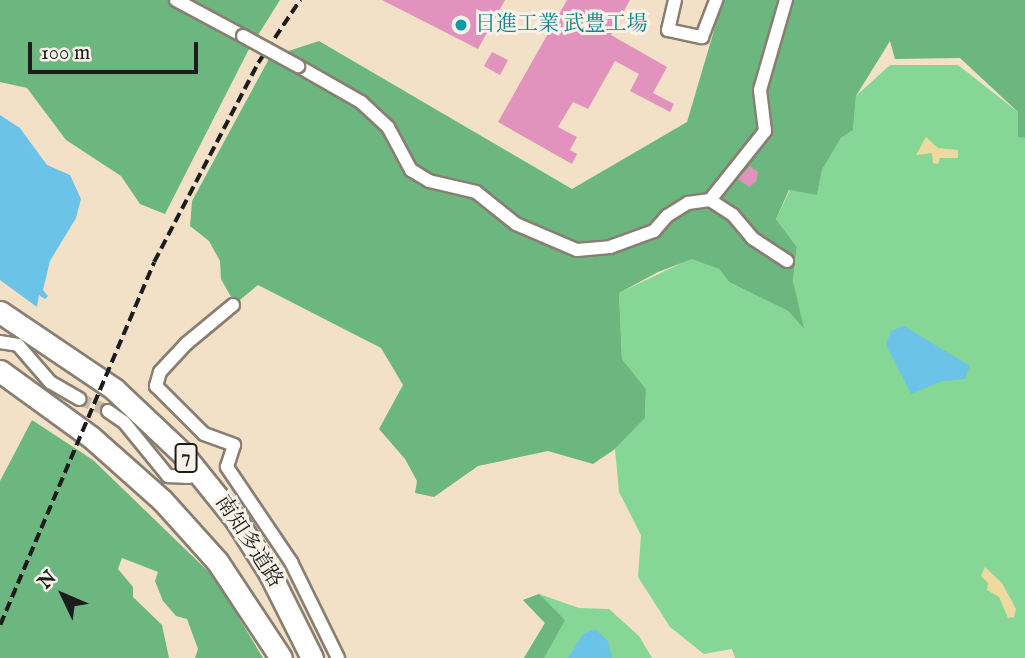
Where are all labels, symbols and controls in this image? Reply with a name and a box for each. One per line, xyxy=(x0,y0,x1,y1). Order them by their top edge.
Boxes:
place label: 日進工業 武豊工場 xyxy=(475,12,648,38)
marker: 日進工業 武豊工場 xyxy=(453,17,469,33)
scale bar xyxy=(32,28,201,72)
text: 100 m xyxy=(41,40,90,67)
road number: 7 xyxy=(174,442,198,474)
street label: 南知多道路 xyxy=(209,491,287,593)
north arrow xyxy=(28,560,98,630)
text: N xyxy=(34,566,62,595)

